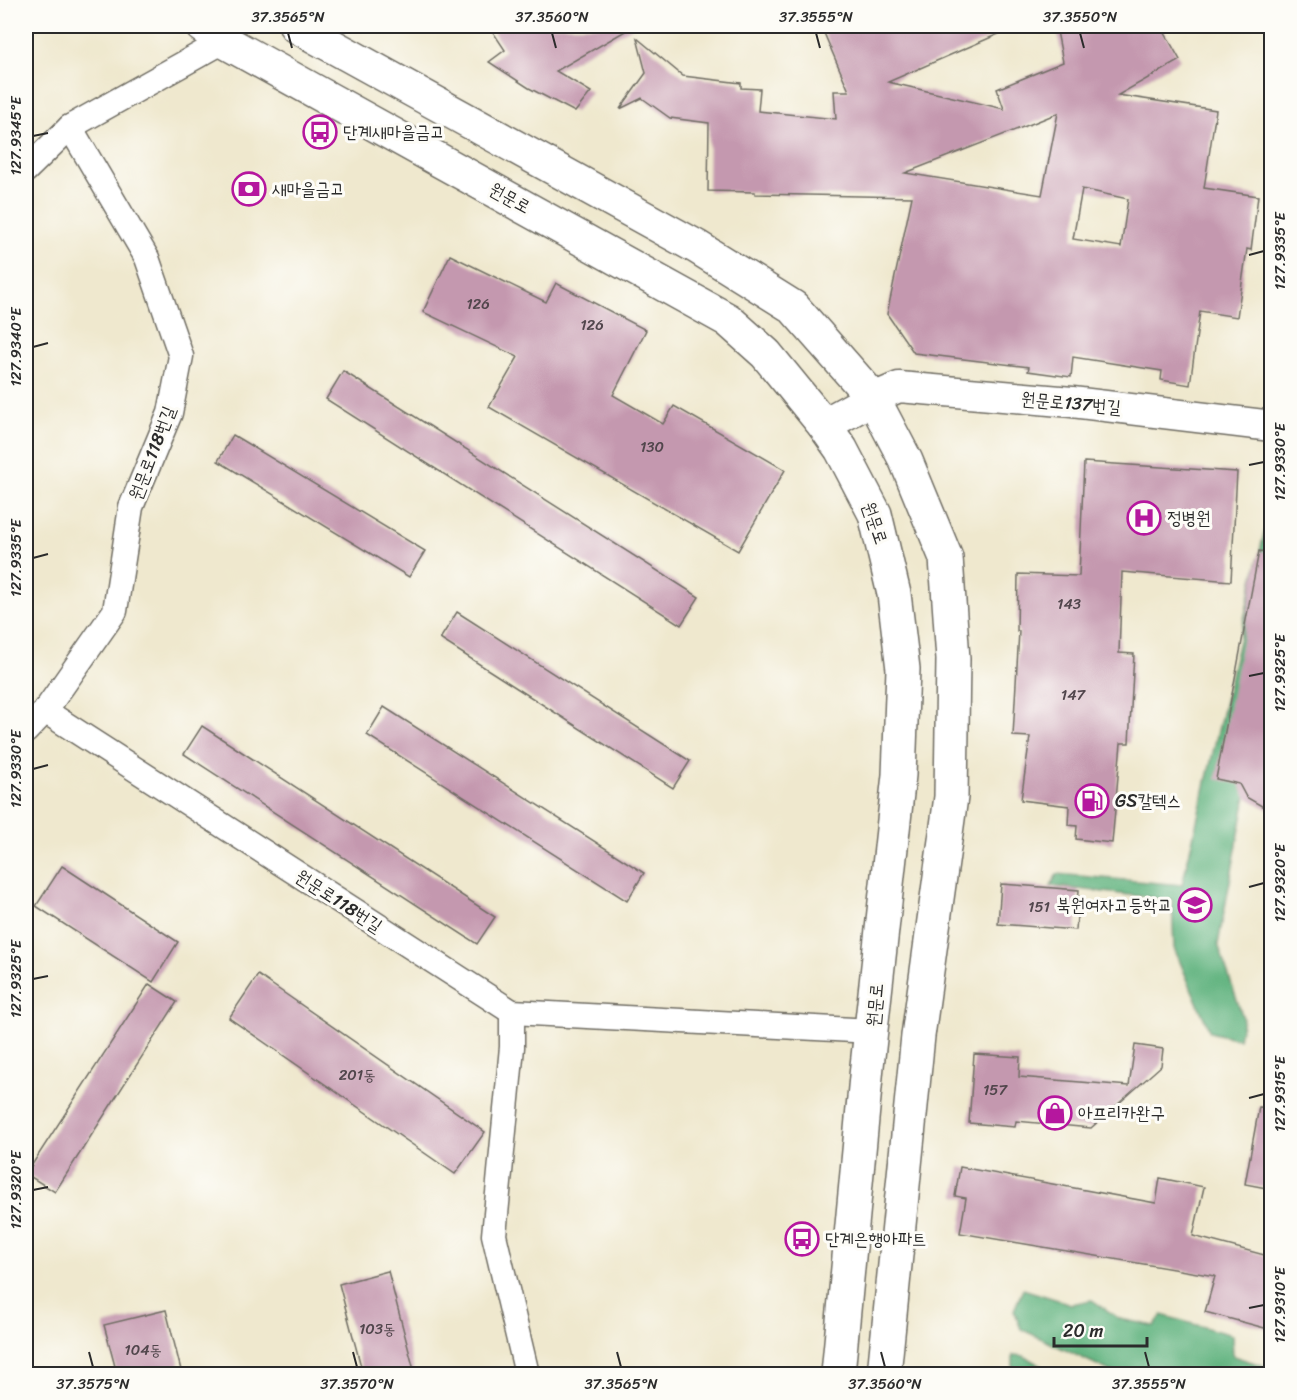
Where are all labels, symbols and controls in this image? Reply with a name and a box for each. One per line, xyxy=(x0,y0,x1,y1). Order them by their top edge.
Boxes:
text: 37.3565°N xyxy=(251,4,325,30)
text: 37.3560°N xyxy=(515,4,589,30)
text: 37.3555°N xyxy=(779,4,854,30)
text: 37.3550°N xyxy=(1043,4,1118,30)
text: 127.9345°E xyxy=(3,95,29,175)
bus stop icon: 단계새마을금고 xyxy=(302,114,338,150)
place label: 단계새마을금고 xyxy=(343,116,444,148)
bank icon: 새마을금고 xyxy=(231,171,267,207)
place label: 새마을금고 xyxy=(272,173,344,205)
street label: 원문로 xyxy=(483,173,537,223)
text: 127.9335°E xyxy=(1267,210,1293,290)
house number: 126 xyxy=(466,291,490,317)
text: 127.9340°E xyxy=(3,306,29,387)
house number: 126 xyxy=(580,312,604,338)
street label: 원문로137번길 xyxy=(1020,383,1123,423)
street label: 원문로118번길 xyxy=(119,401,185,505)
text: 127.9330°E xyxy=(1267,421,1293,501)
house number: 130 xyxy=(640,434,664,460)
street label: 원문로 xyxy=(853,497,897,549)
hospital icon: 정병원 xyxy=(1126,500,1162,536)
place label: 정병원 xyxy=(1167,502,1210,534)
text: 127.9335°E xyxy=(3,517,29,597)
house number: 143 xyxy=(1057,591,1081,617)
text: 127.9325°E xyxy=(1267,632,1293,712)
house number: 147 xyxy=(1061,682,1087,708)
text: 127.9330°E xyxy=(3,728,29,808)
fuel station icon: GS칼텍스 xyxy=(1074,783,1110,819)
place label: GS칼텍스 xyxy=(1115,785,1181,817)
text: 127.9320°E xyxy=(1267,842,1293,922)
street label: 원문로118번길 xyxy=(289,861,390,942)
school or university icon: 북원여자고등학교 xyxy=(1177,887,1213,923)
place label: 북원여자고등학교 xyxy=(1056,889,1172,921)
house number: 151 xyxy=(1028,894,1050,920)
text: 127.9325°E xyxy=(3,938,29,1018)
street label: 원문로 xyxy=(857,982,893,1028)
text: 127.9315°E xyxy=(1267,1054,1293,1132)
house number: 201동 xyxy=(339,1062,375,1088)
house number: 157 xyxy=(983,1077,1009,1103)
shop icon: 아프리카완구 xyxy=(1037,1095,1073,1131)
place label: 아프리카완구 xyxy=(1078,1097,1165,1129)
text: 127.9320°E xyxy=(3,1149,29,1229)
bus stop icon: 단계은행아파트 xyxy=(784,1221,820,1257)
place label: 단계은행아파트 xyxy=(825,1223,926,1255)
text: 127.9310°E xyxy=(1267,1265,1293,1343)
scale bar xyxy=(1054,1310,1147,1348)
text: 20 m xyxy=(1063,1315,1103,1347)
house number: 103동 xyxy=(359,1316,395,1342)
house number: 104동 xyxy=(124,1337,162,1363)
text: 37.3575°N xyxy=(56,1371,130,1397)
text: 37.3570°N xyxy=(320,1371,394,1397)
text: 37.3565°N xyxy=(584,1371,658,1397)
text: 37.3560°N xyxy=(848,1371,922,1397)
text: 37.3555°N xyxy=(1112,1371,1187,1397)

